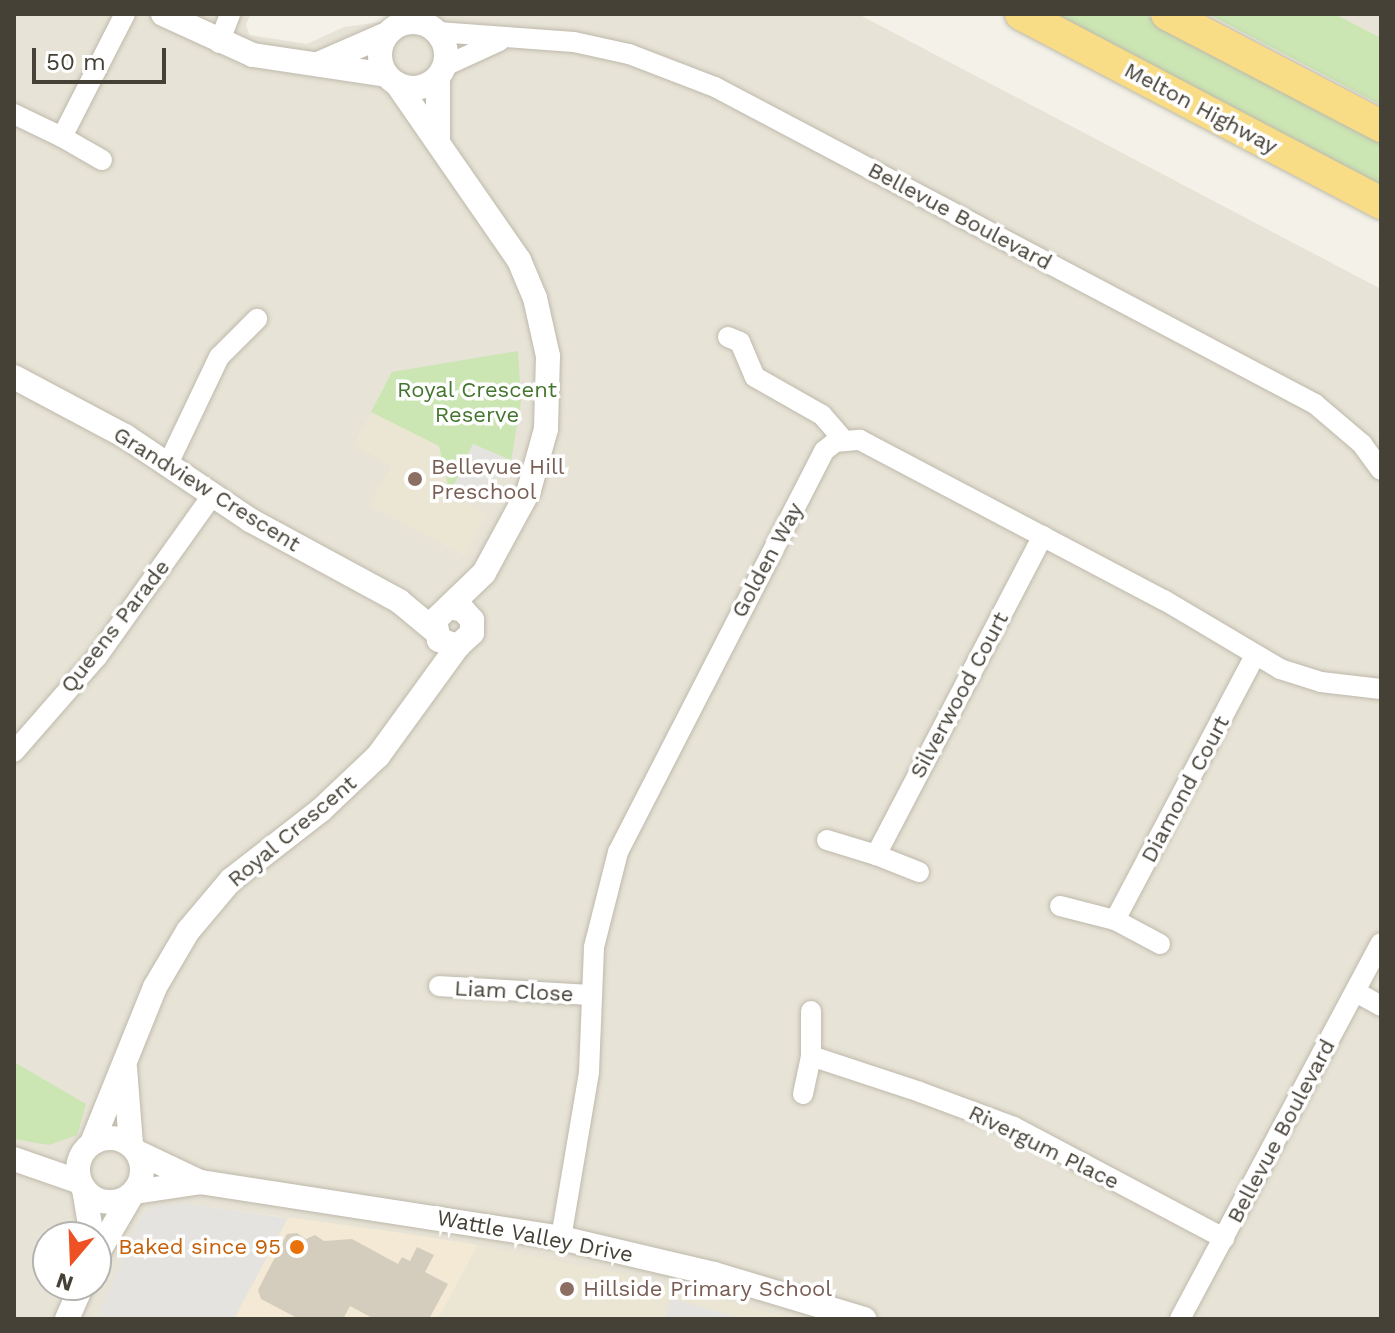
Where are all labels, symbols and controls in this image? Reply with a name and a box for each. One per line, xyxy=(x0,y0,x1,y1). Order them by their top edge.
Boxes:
scale bar xyxy=(36,32,170,82)
text: 50 m xyxy=(46,48,106,76)
street label: Melton Highway xyxy=(1120,57,1282,159)
street label: Bellevue Boulevard xyxy=(864,156,1056,276)
park label: Royal Crescent Reserve xyxy=(397,376,557,428)
street label: Grandview Crescent xyxy=(109,421,305,557)
place label: Bellevue Hill Preschool xyxy=(431,453,565,504)
marker: Bellevue Hill Preschool xyxy=(406,470,424,488)
street label: Golden Way xyxy=(726,498,808,622)
street label: Queens Parade xyxy=(55,554,175,698)
street label: Silverwood Court xyxy=(904,607,1014,783)
street label: Diamond Court xyxy=(1135,711,1235,867)
street label: Royal Crescent xyxy=(222,769,362,893)
street label: Liam Close xyxy=(454,975,574,1007)
street label: Bellevue Boulevard xyxy=(1221,1035,1341,1227)
street label: Rivergum Place xyxy=(964,1099,1124,1195)
street label: Wattle Valley Drive xyxy=(434,1204,636,1268)
north arrow xyxy=(32,1221,112,1301)
place label: Baked since 95 xyxy=(118,1234,281,1260)
marker: Baked since 95 xyxy=(288,1238,306,1256)
text: N xyxy=(53,1268,76,1297)
place label: Hillside Primary School xyxy=(583,1276,833,1302)
marker: Hillside Primary School xyxy=(558,1280,576,1298)

